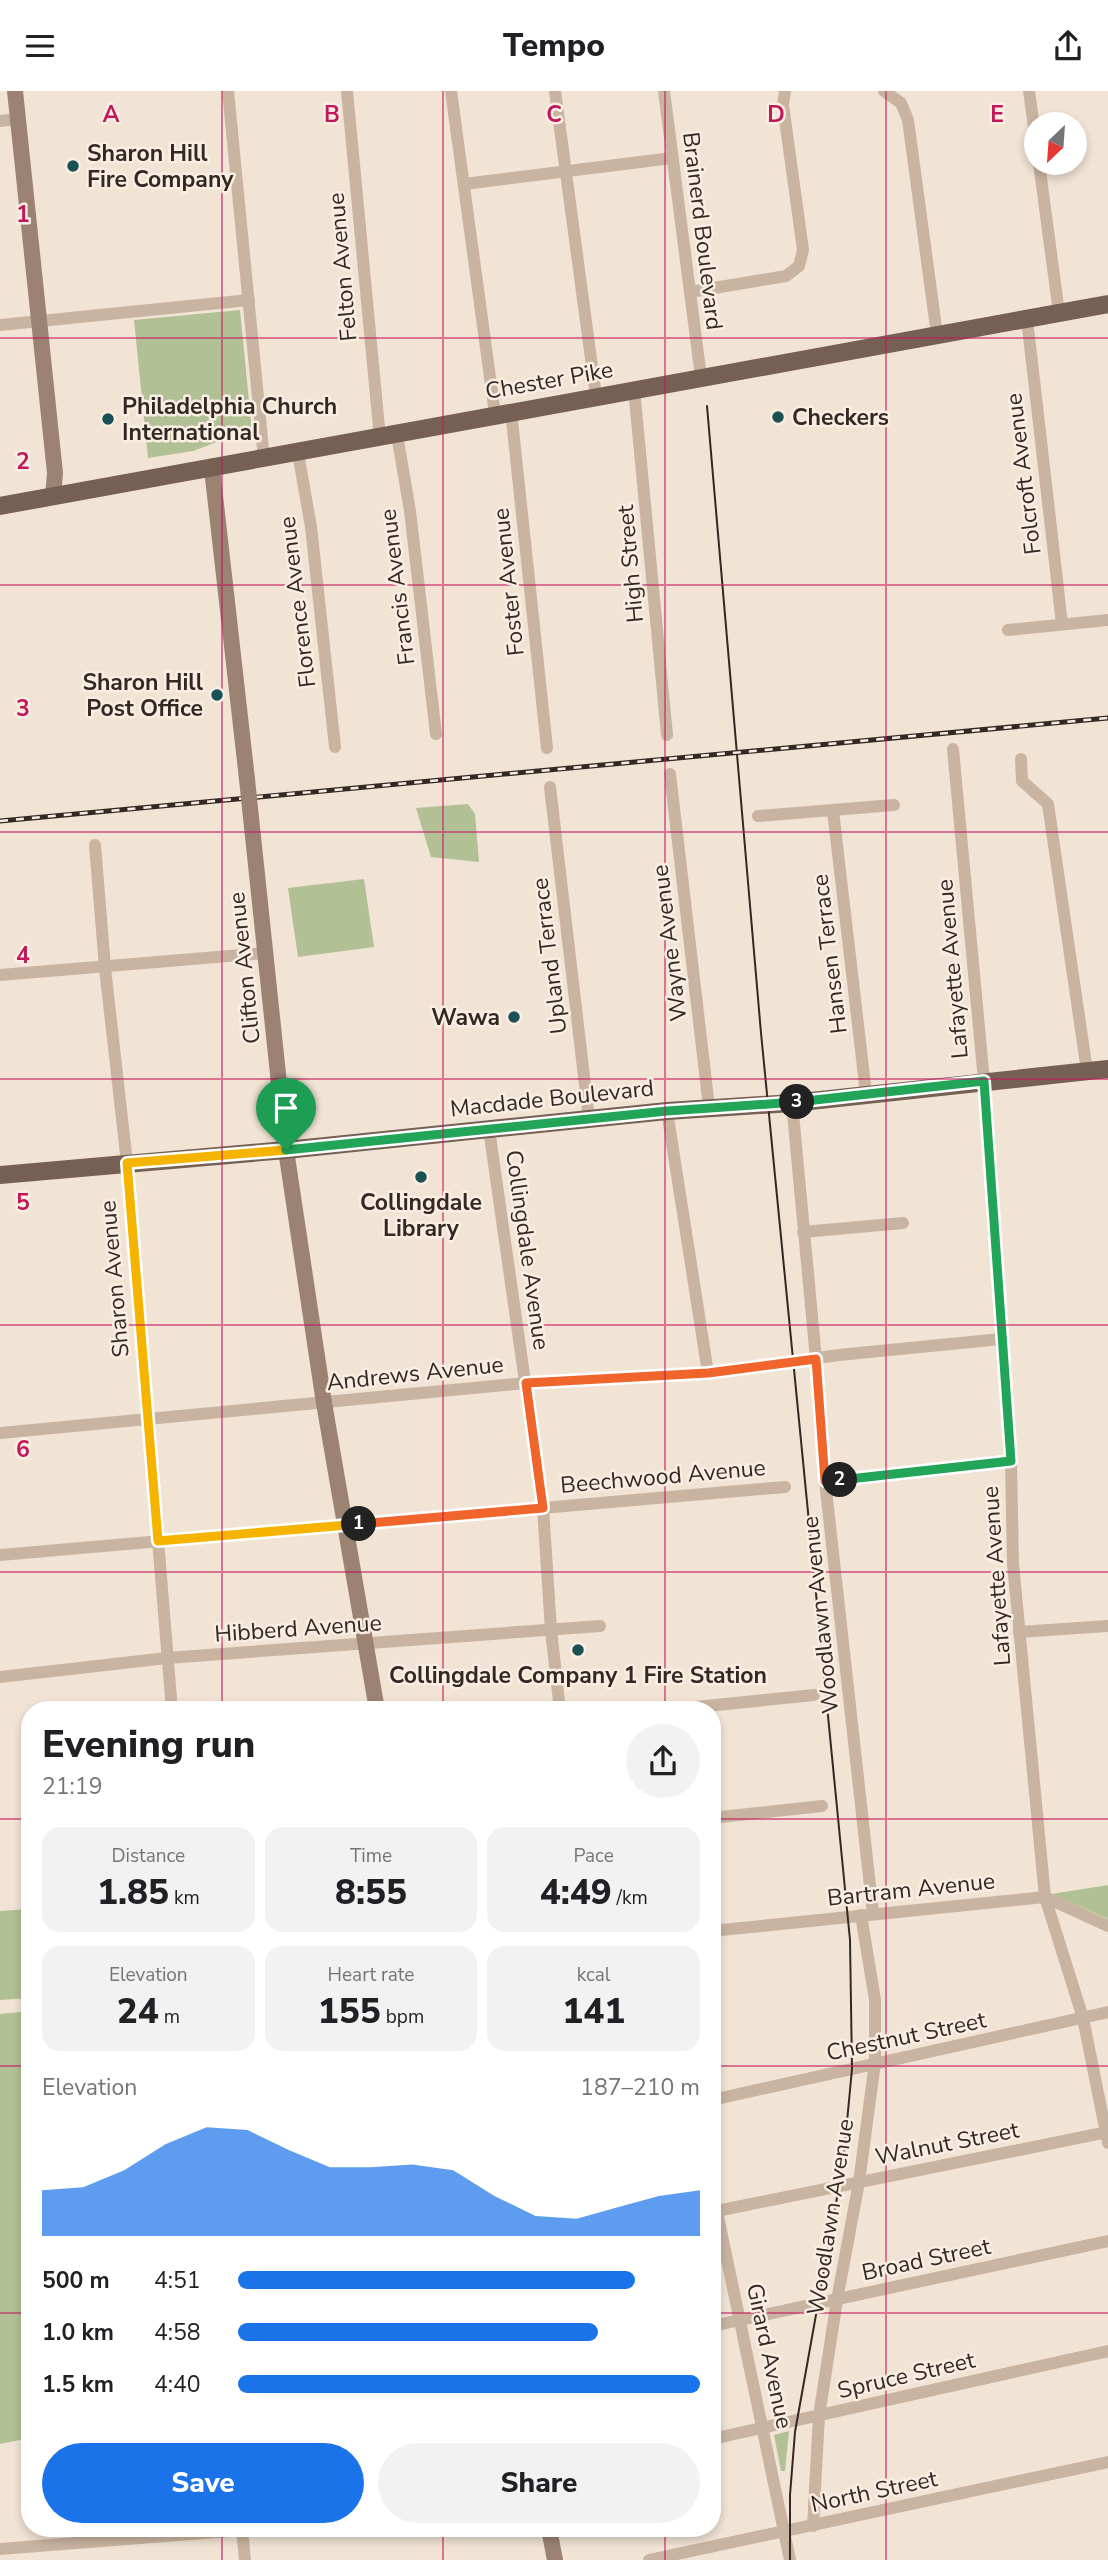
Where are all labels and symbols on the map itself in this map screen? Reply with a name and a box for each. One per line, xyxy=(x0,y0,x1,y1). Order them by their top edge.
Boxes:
text: A xyxy=(102,99,120,130)
text: B xyxy=(324,99,340,130)
text: C xyxy=(546,99,562,130)
text: D xyxy=(767,99,785,130)
text: E xyxy=(990,99,1004,130)
north arrow xyxy=(1024,112,1087,175)
street label: Brainerd Boulevard xyxy=(675,130,730,332)
place label: Sharon Hill Fire Company xyxy=(87,138,234,195)
marker: Sharon Hill Fire Company xyxy=(65,158,81,174)
street label: Felton Avenue xyxy=(321,191,364,343)
text: 1 xyxy=(16,199,30,230)
street label: Chester Pike xyxy=(483,354,615,407)
place label: Philadelphia Church International xyxy=(122,391,337,448)
street label: Folcroft Avenue xyxy=(998,391,1049,556)
place label: Checkers xyxy=(792,402,889,433)
marker: Checkers xyxy=(770,409,786,425)
marker: Philadelphia Church International xyxy=(100,411,116,427)
text: 2 xyxy=(16,446,30,477)
street label: High Street xyxy=(610,503,651,624)
street label: Foster Avenue xyxy=(485,506,532,657)
street label: Francis Avenue xyxy=(373,507,422,667)
street label: Florence Avenue xyxy=(272,515,323,689)
place label: Sharon Hill Post Office xyxy=(82,667,204,724)
marker: Sharon Hill Post Office xyxy=(209,687,225,703)
text: 3 xyxy=(16,693,30,724)
street label: Wayne Avenue xyxy=(645,863,694,1023)
street label: Hansen Terrace xyxy=(804,872,855,1036)
street label: Upland Terrace xyxy=(525,876,574,1036)
street label: Lafayette Avenue xyxy=(929,878,976,1060)
street label: Clifton Avenue xyxy=(221,890,268,1046)
text: 4 xyxy=(16,940,30,971)
place label: Wawa xyxy=(431,1002,500,1033)
marker: Wawa xyxy=(506,1009,522,1025)
street label: Macdade Boulevard xyxy=(449,1072,655,1125)
pin xyxy=(256,1078,316,1150)
pin: 3 xyxy=(780,1084,814,1119)
street label: Collingdale Avenue xyxy=(498,1148,557,1352)
marker: Collingdale Library xyxy=(413,1169,429,1185)
text: 5 xyxy=(16,1187,30,1218)
place label: Collingdale Library xyxy=(360,1187,482,1244)
street label: Sharon Avenue xyxy=(92,1199,137,1359)
street label: Andrews Avenue xyxy=(325,1349,505,1398)
text: 6 xyxy=(16,1434,30,1465)
street label: Beechwood Avenue xyxy=(559,1452,767,1501)
pin: 2 xyxy=(822,1463,858,1497)
street label: Lafayette Avenue xyxy=(975,1485,1018,1667)
pin: 1 xyxy=(342,1507,376,1541)
street label: Woodlawn Avenue xyxy=(795,1515,846,1715)
street label: Hibberd Avenue xyxy=(213,1607,383,1650)
marker: Collingdale Company 1 Fire Station xyxy=(570,1642,586,1658)
place label: Collingdale Company 1 Fire Station xyxy=(389,1660,767,1691)
street label: Bartram Avenue xyxy=(825,1865,997,1914)
street label: Chestnut Street xyxy=(823,2004,990,2069)
street label: Walnut Street xyxy=(873,2114,1022,2173)
street label: Woodlawn Avenue xyxy=(800,2117,861,2318)
street label: Broad Street xyxy=(859,2231,994,2288)
street label: Girard Avenue xyxy=(739,2280,800,2432)
street label: Spruce Street xyxy=(834,2344,979,2406)
street label: North Street xyxy=(808,2463,941,2520)

